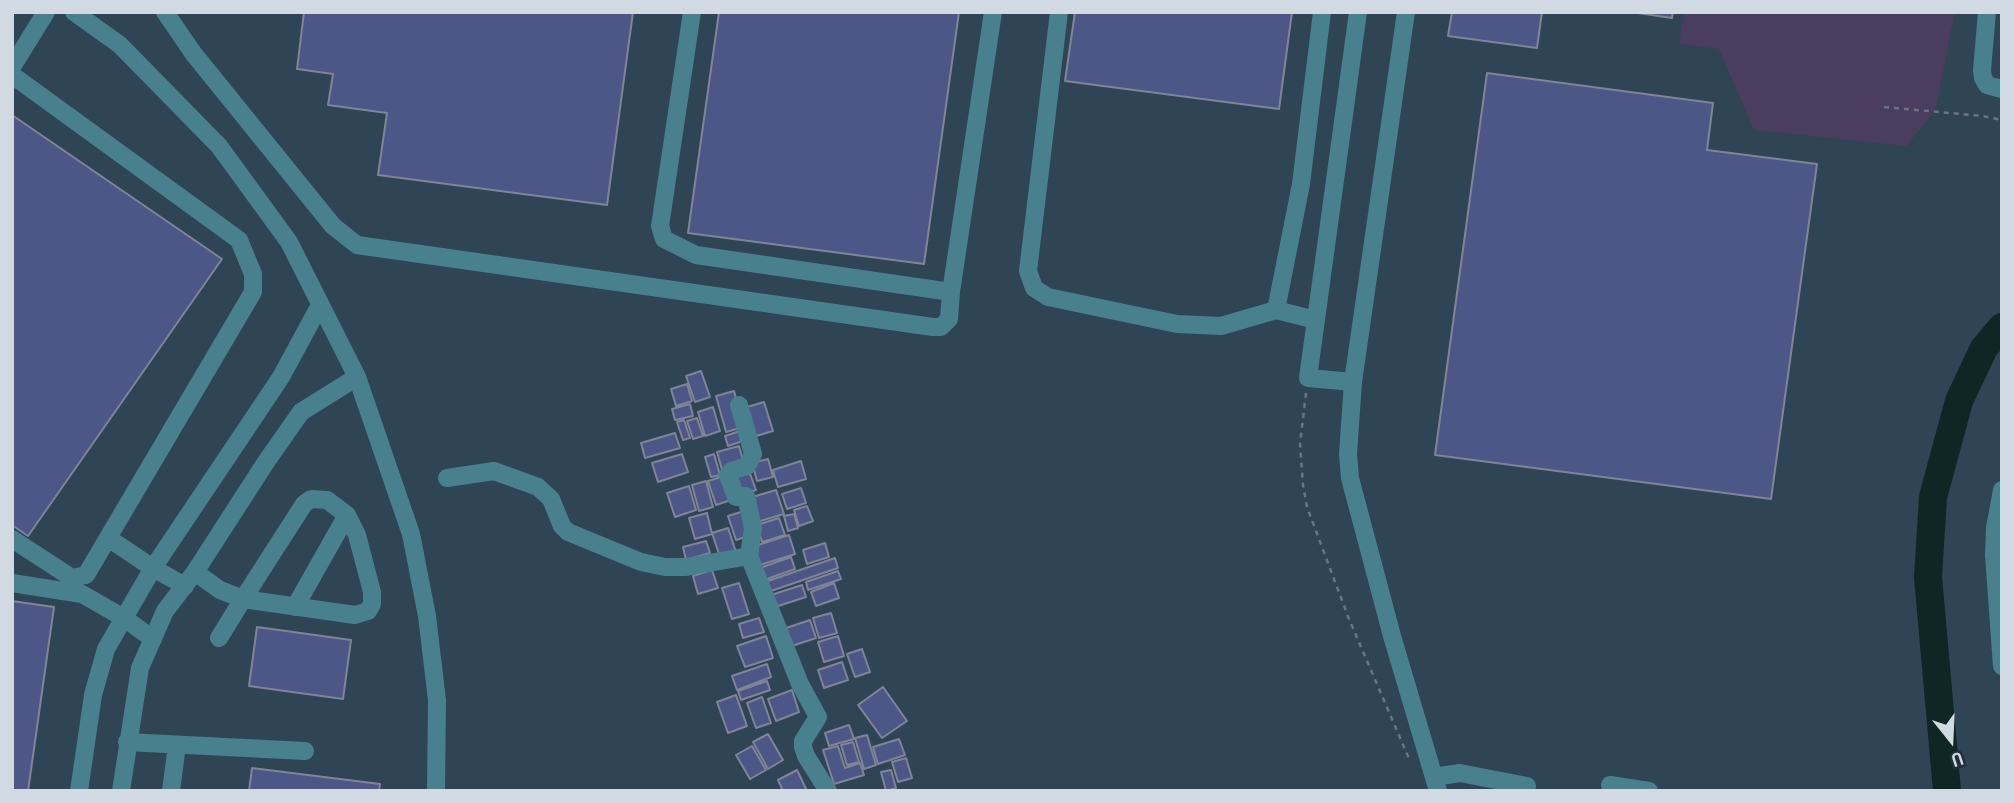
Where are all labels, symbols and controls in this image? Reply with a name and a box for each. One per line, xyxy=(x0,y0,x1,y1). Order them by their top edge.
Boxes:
north arrow xyxy=(1916,705,1986,775)
text: U xyxy=(1948,746,1967,774)

